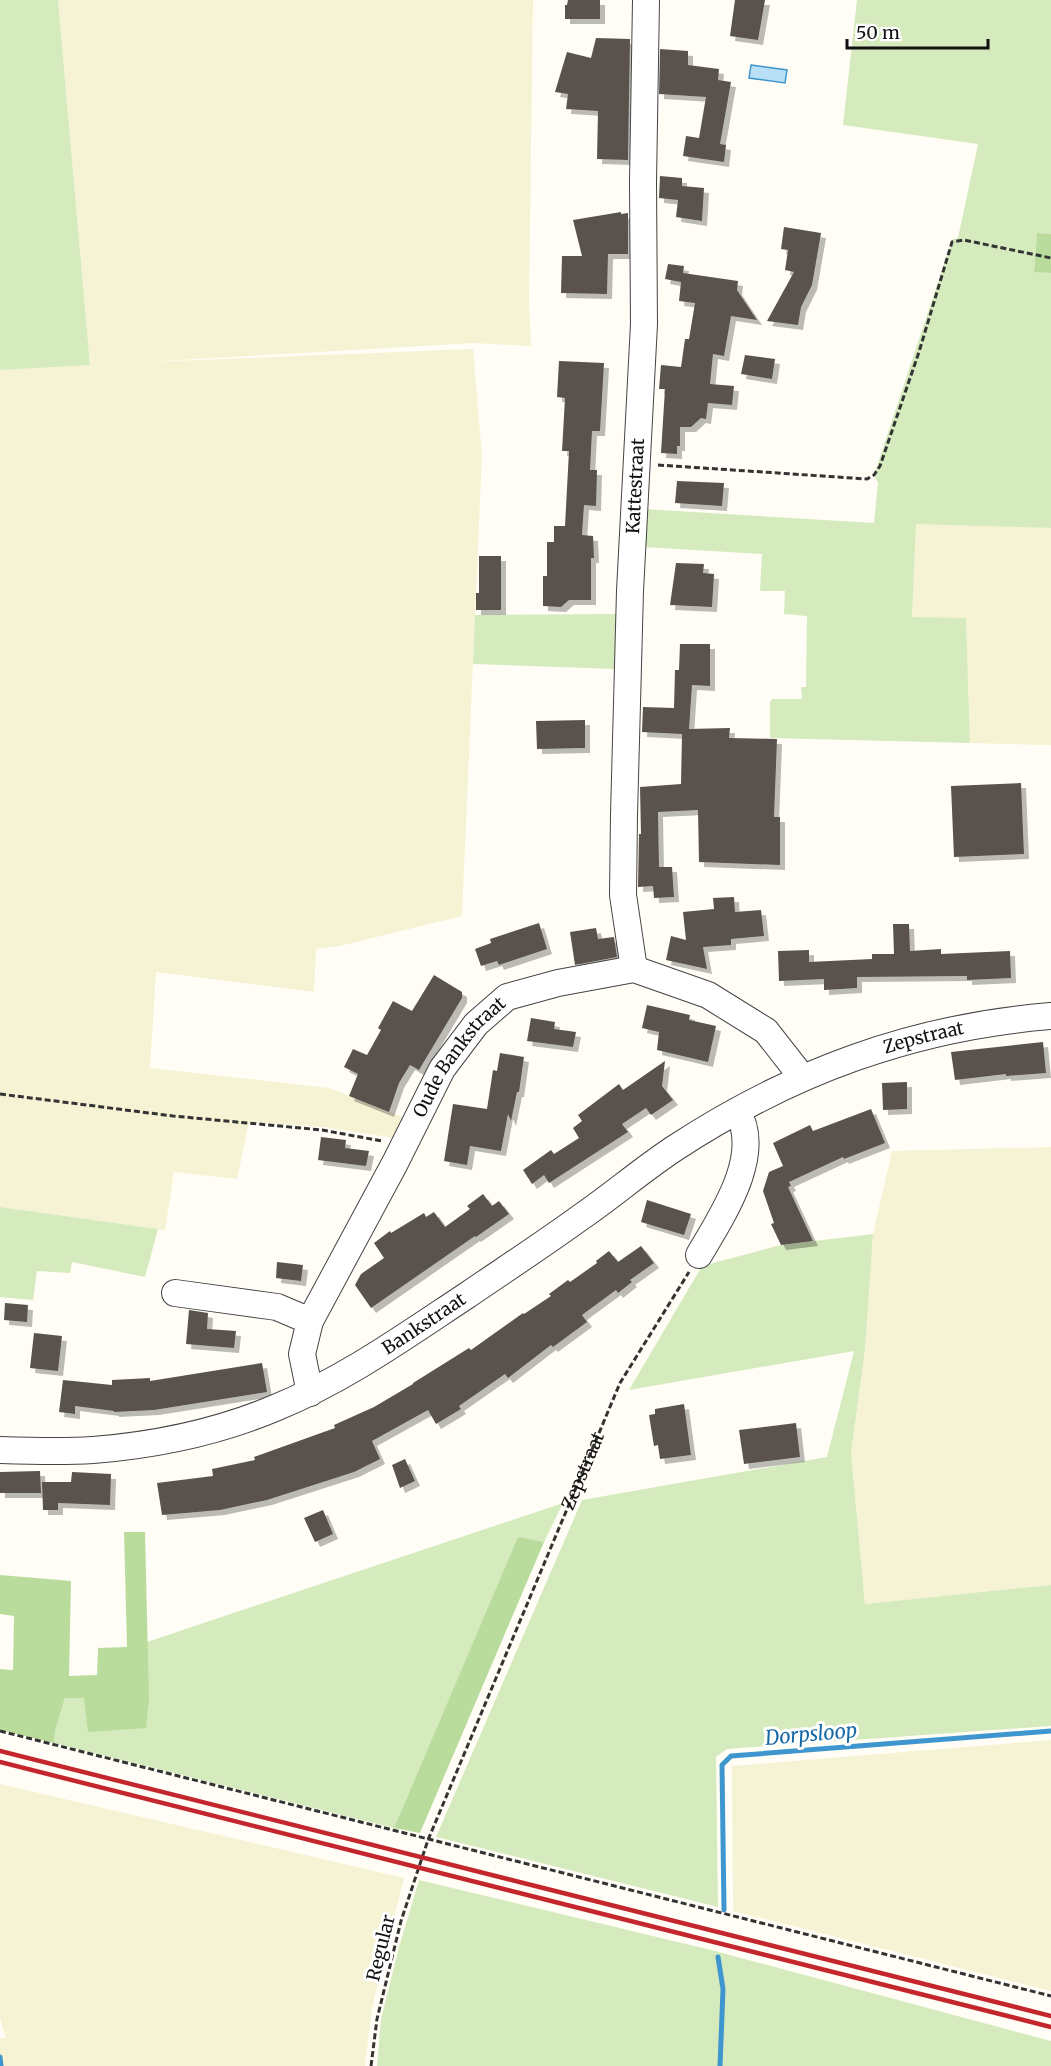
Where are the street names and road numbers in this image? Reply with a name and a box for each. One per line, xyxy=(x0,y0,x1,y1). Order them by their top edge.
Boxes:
street label: Kattestraat xyxy=(621,437,649,535)
street label: Oude Bankstraat xyxy=(408,991,510,1121)
street label: Zepstraat xyxy=(880,1016,966,1058)
street label: Bankstraat xyxy=(378,1287,470,1359)
street label: Zepstraat xyxy=(556,1428,609,1513)
street label: Regular xyxy=(361,1912,400,1983)

